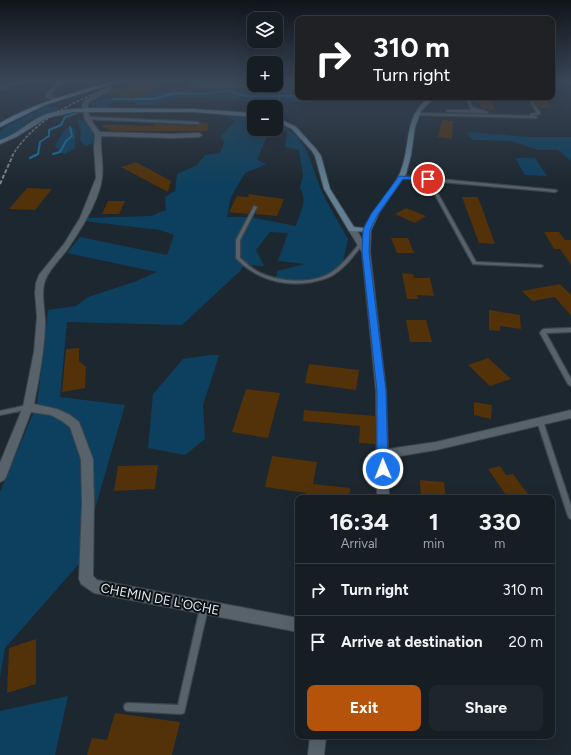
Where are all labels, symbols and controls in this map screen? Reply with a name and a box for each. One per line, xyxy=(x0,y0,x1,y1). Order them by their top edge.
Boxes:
map controls xyxy=(247,12,283,136)
button: layers xyxy=(247,12,283,48)
text: 310 m xyxy=(373,30,450,64)
icon: right xyxy=(307,32,359,84)
button: + xyxy=(247,56,283,92)
text: Turn right xyxy=(373,64,450,86)
button: − xyxy=(247,100,283,136)
pin xyxy=(411,162,445,196)
icon: arrive xyxy=(417,168,439,190)
position arrow xyxy=(362,448,404,490)
text: 16:34 xyxy=(329,507,389,536)
text: 1 xyxy=(429,507,439,536)
text: 330 xyxy=(479,507,521,536)
text: Arrival xyxy=(341,536,377,551)
text: min xyxy=(423,536,444,551)
text: m xyxy=(494,536,505,551)
icon: right xyxy=(307,579,329,601)
street label: CHEMIN DE L'OCHE xyxy=(99,580,221,618)
text: Turn right xyxy=(341,581,409,599)
text: 310 m xyxy=(503,581,543,599)
icon: arrive xyxy=(307,631,329,653)
text: Arrive at destination xyxy=(341,633,482,651)
text: 20 m xyxy=(509,633,543,651)
button: Exit xyxy=(307,685,421,731)
button: Share xyxy=(429,685,543,731)

